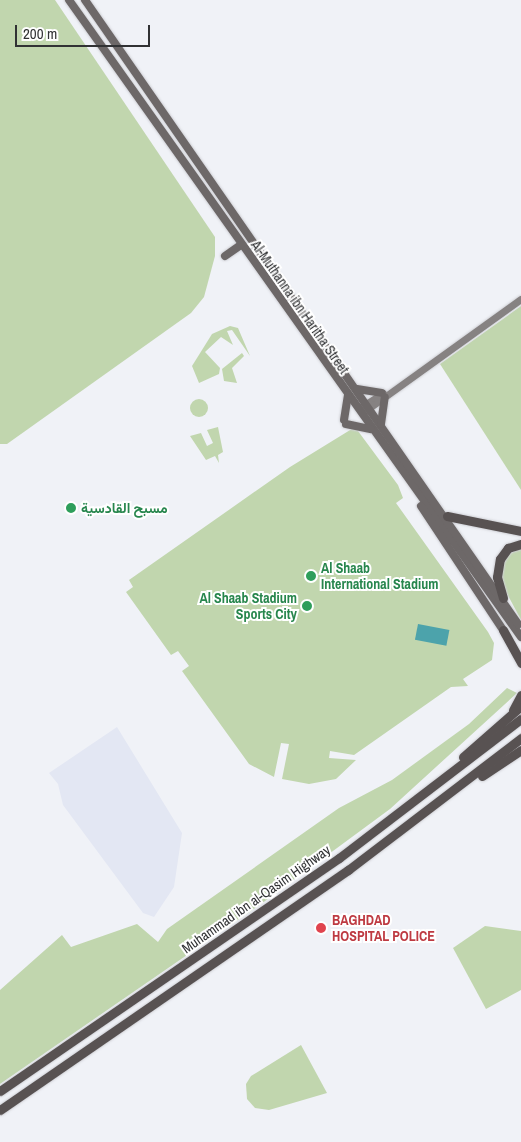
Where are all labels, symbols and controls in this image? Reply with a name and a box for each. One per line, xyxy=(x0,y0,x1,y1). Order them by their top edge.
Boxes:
scale bar xyxy=(18,15,152,47)
text: 200 m xyxy=(23,23,57,44)
street label: Al-Muthanna ibn Haritha Street xyxy=(248,237,352,377)
place label: مسبح القادسية xyxy=(81,500,168,516)
marker: مسبح القادسية xyxy=(65,502,77,514)
place label: Al Shaab International Stadium xyxy=(321,560,438,592)
marker: Al Shaab International Stadium xyxy=(305,570,317,582)
place label: Al Shaab Stadium Sports City xyxy=(199,590,297,622)
marker: Al Shaab Stadium Sports City xyxy=(301,600,313,612)
street label: Muhammad ibn al-Qasim Highway xyxy=(179,841,333,957)
place label: BAGHDAD HOSPITAL POLICE xyxy=(332,912,435,944)
marker: BAGHDAD HOSPITAL POLICE xyxy=(314,921,328,935)

